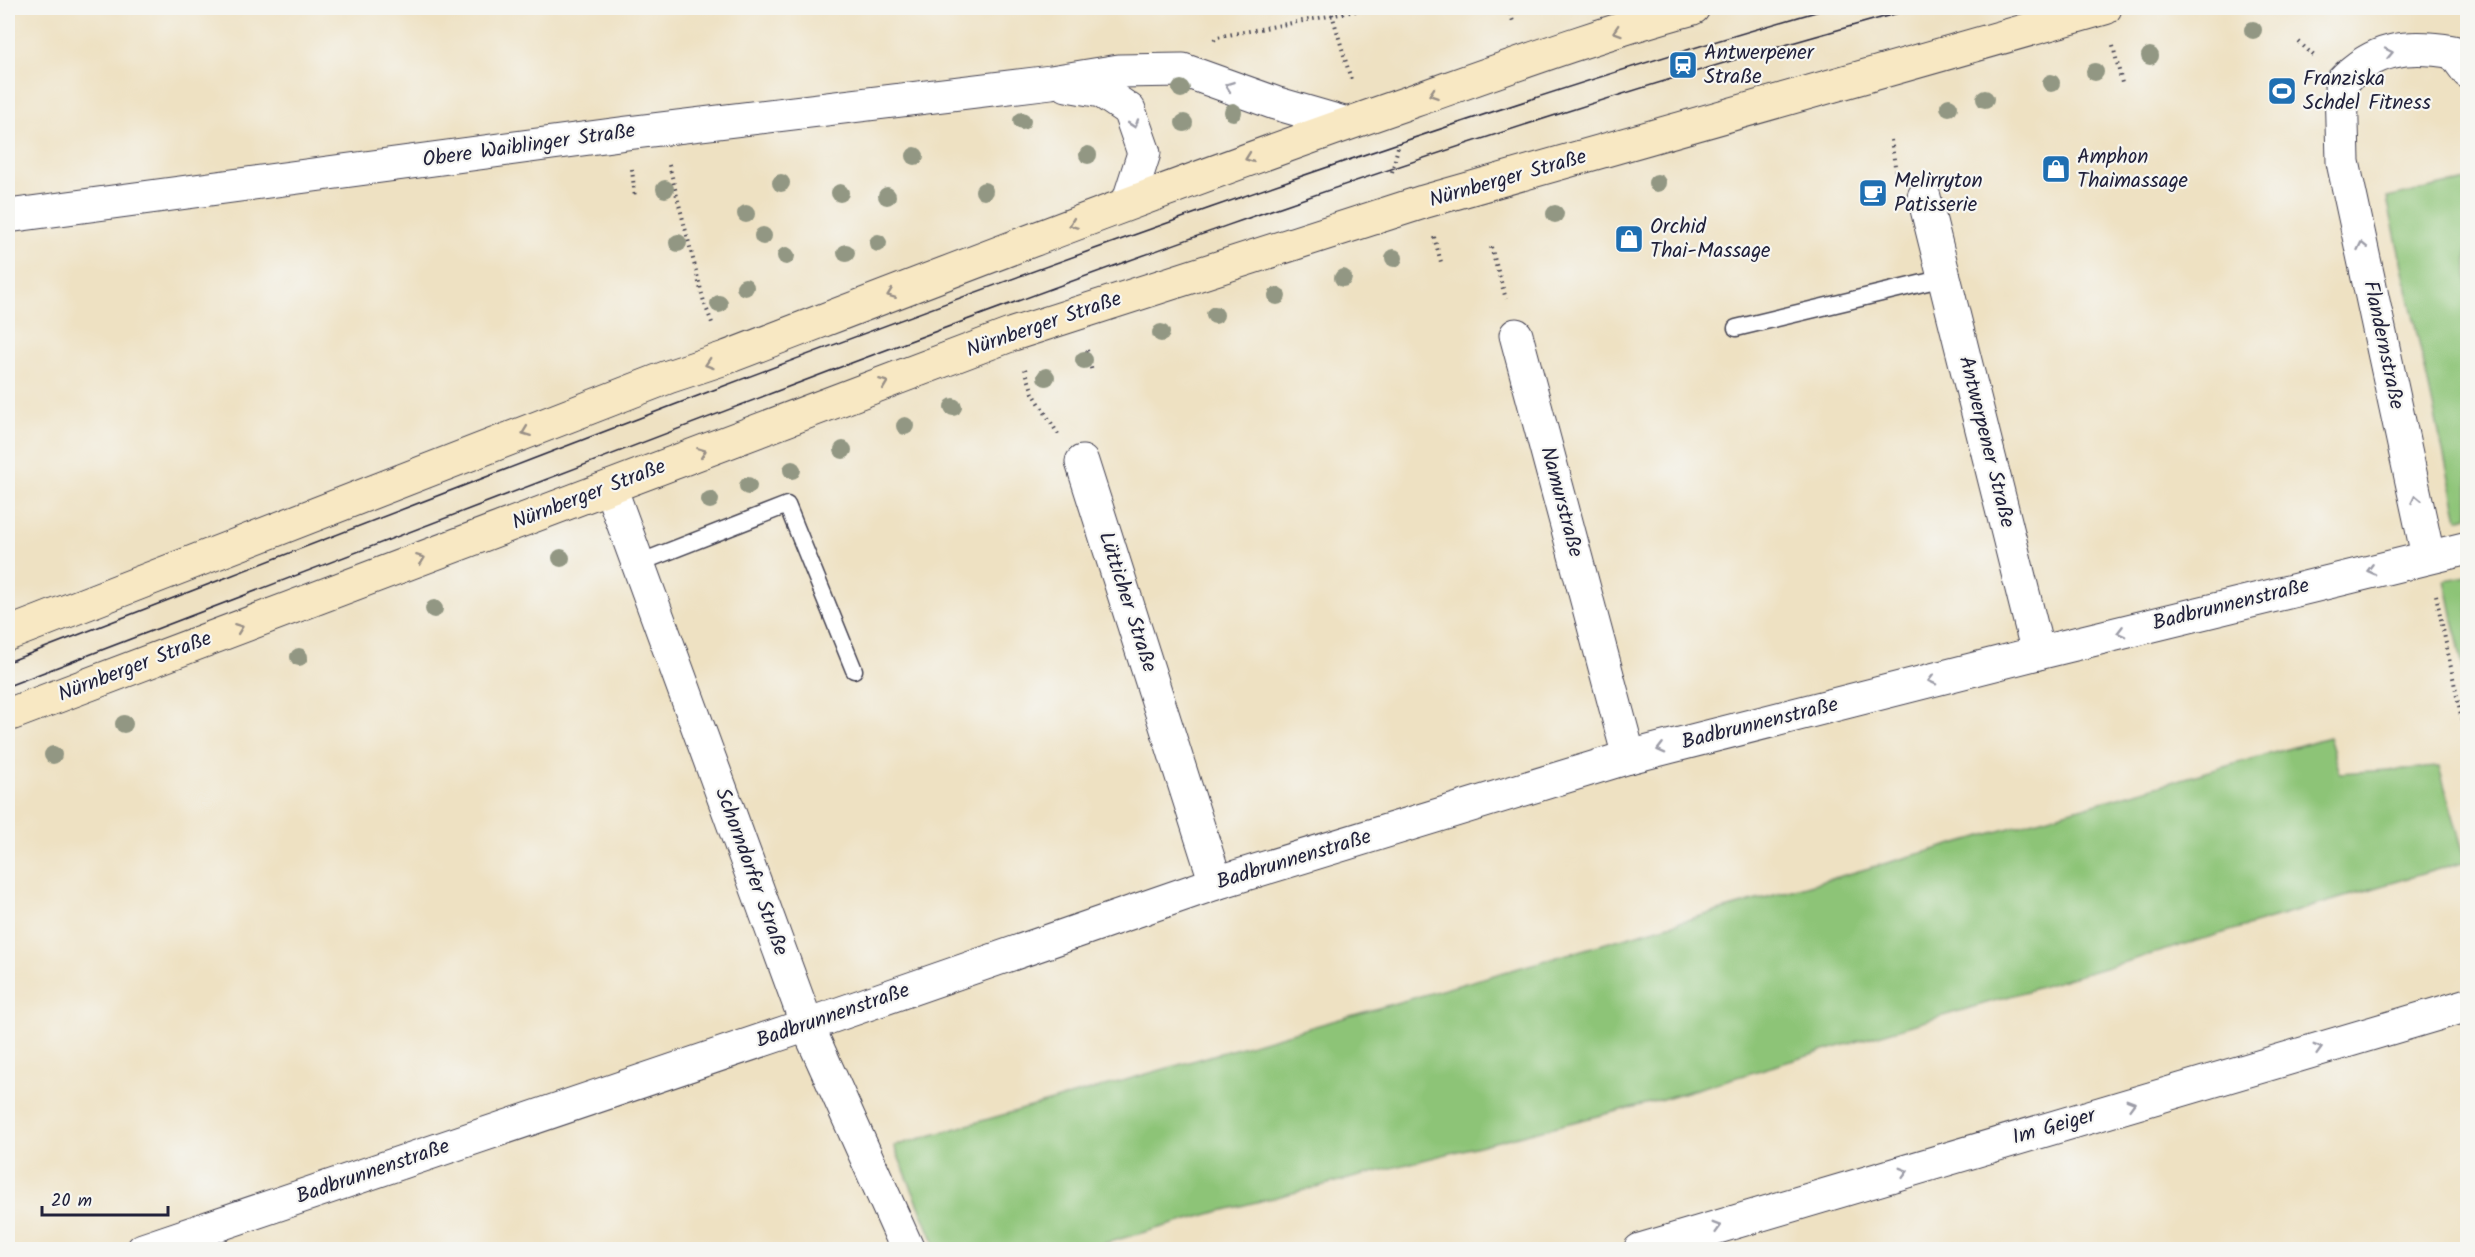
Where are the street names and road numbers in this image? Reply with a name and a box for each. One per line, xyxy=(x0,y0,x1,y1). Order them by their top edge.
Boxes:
street label: Obere Waiblinger Straße xyxy=(421,115,638,177)
street label: Nürnberger Straße xyxy=(1425,141,1591,217)
street label: Flandernstraße xyxy=(2353,278,2413,413)
street label: Nürnberger Straße xyxy=(962,283,1127,367)
street label: Antwerpener Straße xyxy=(1949,353,2023,532)
street label: Namurstraße xyxy=(1530,443,1592,562)
street label: Nürnberger Straße xyxy=(507,450,671,540)
street label: Lütticher Straße xyxy=(1089,527,1165,677)
street label: Badbrunnenstraße xyxy=(2149,569,2313,640)
street label: Nürnberger Straße xyxy=(53,622,217,712)
street label: Badbrunnenstraße xyxy=(1678,688,1842,759)
street label: Schorndorfer Straße xyxy=(705,783,797,961)
street label: Badbrunnenstraße xyxy=(1212,821,1376,899)
street label: Badbrunnenstraße xyxy=(752,974,915,1058)
street label: Im Geiger xyxy=(2008,1099,2101,1155)
street label: Badbrunnenstraße xyxy=(292,1130,455,1214)

